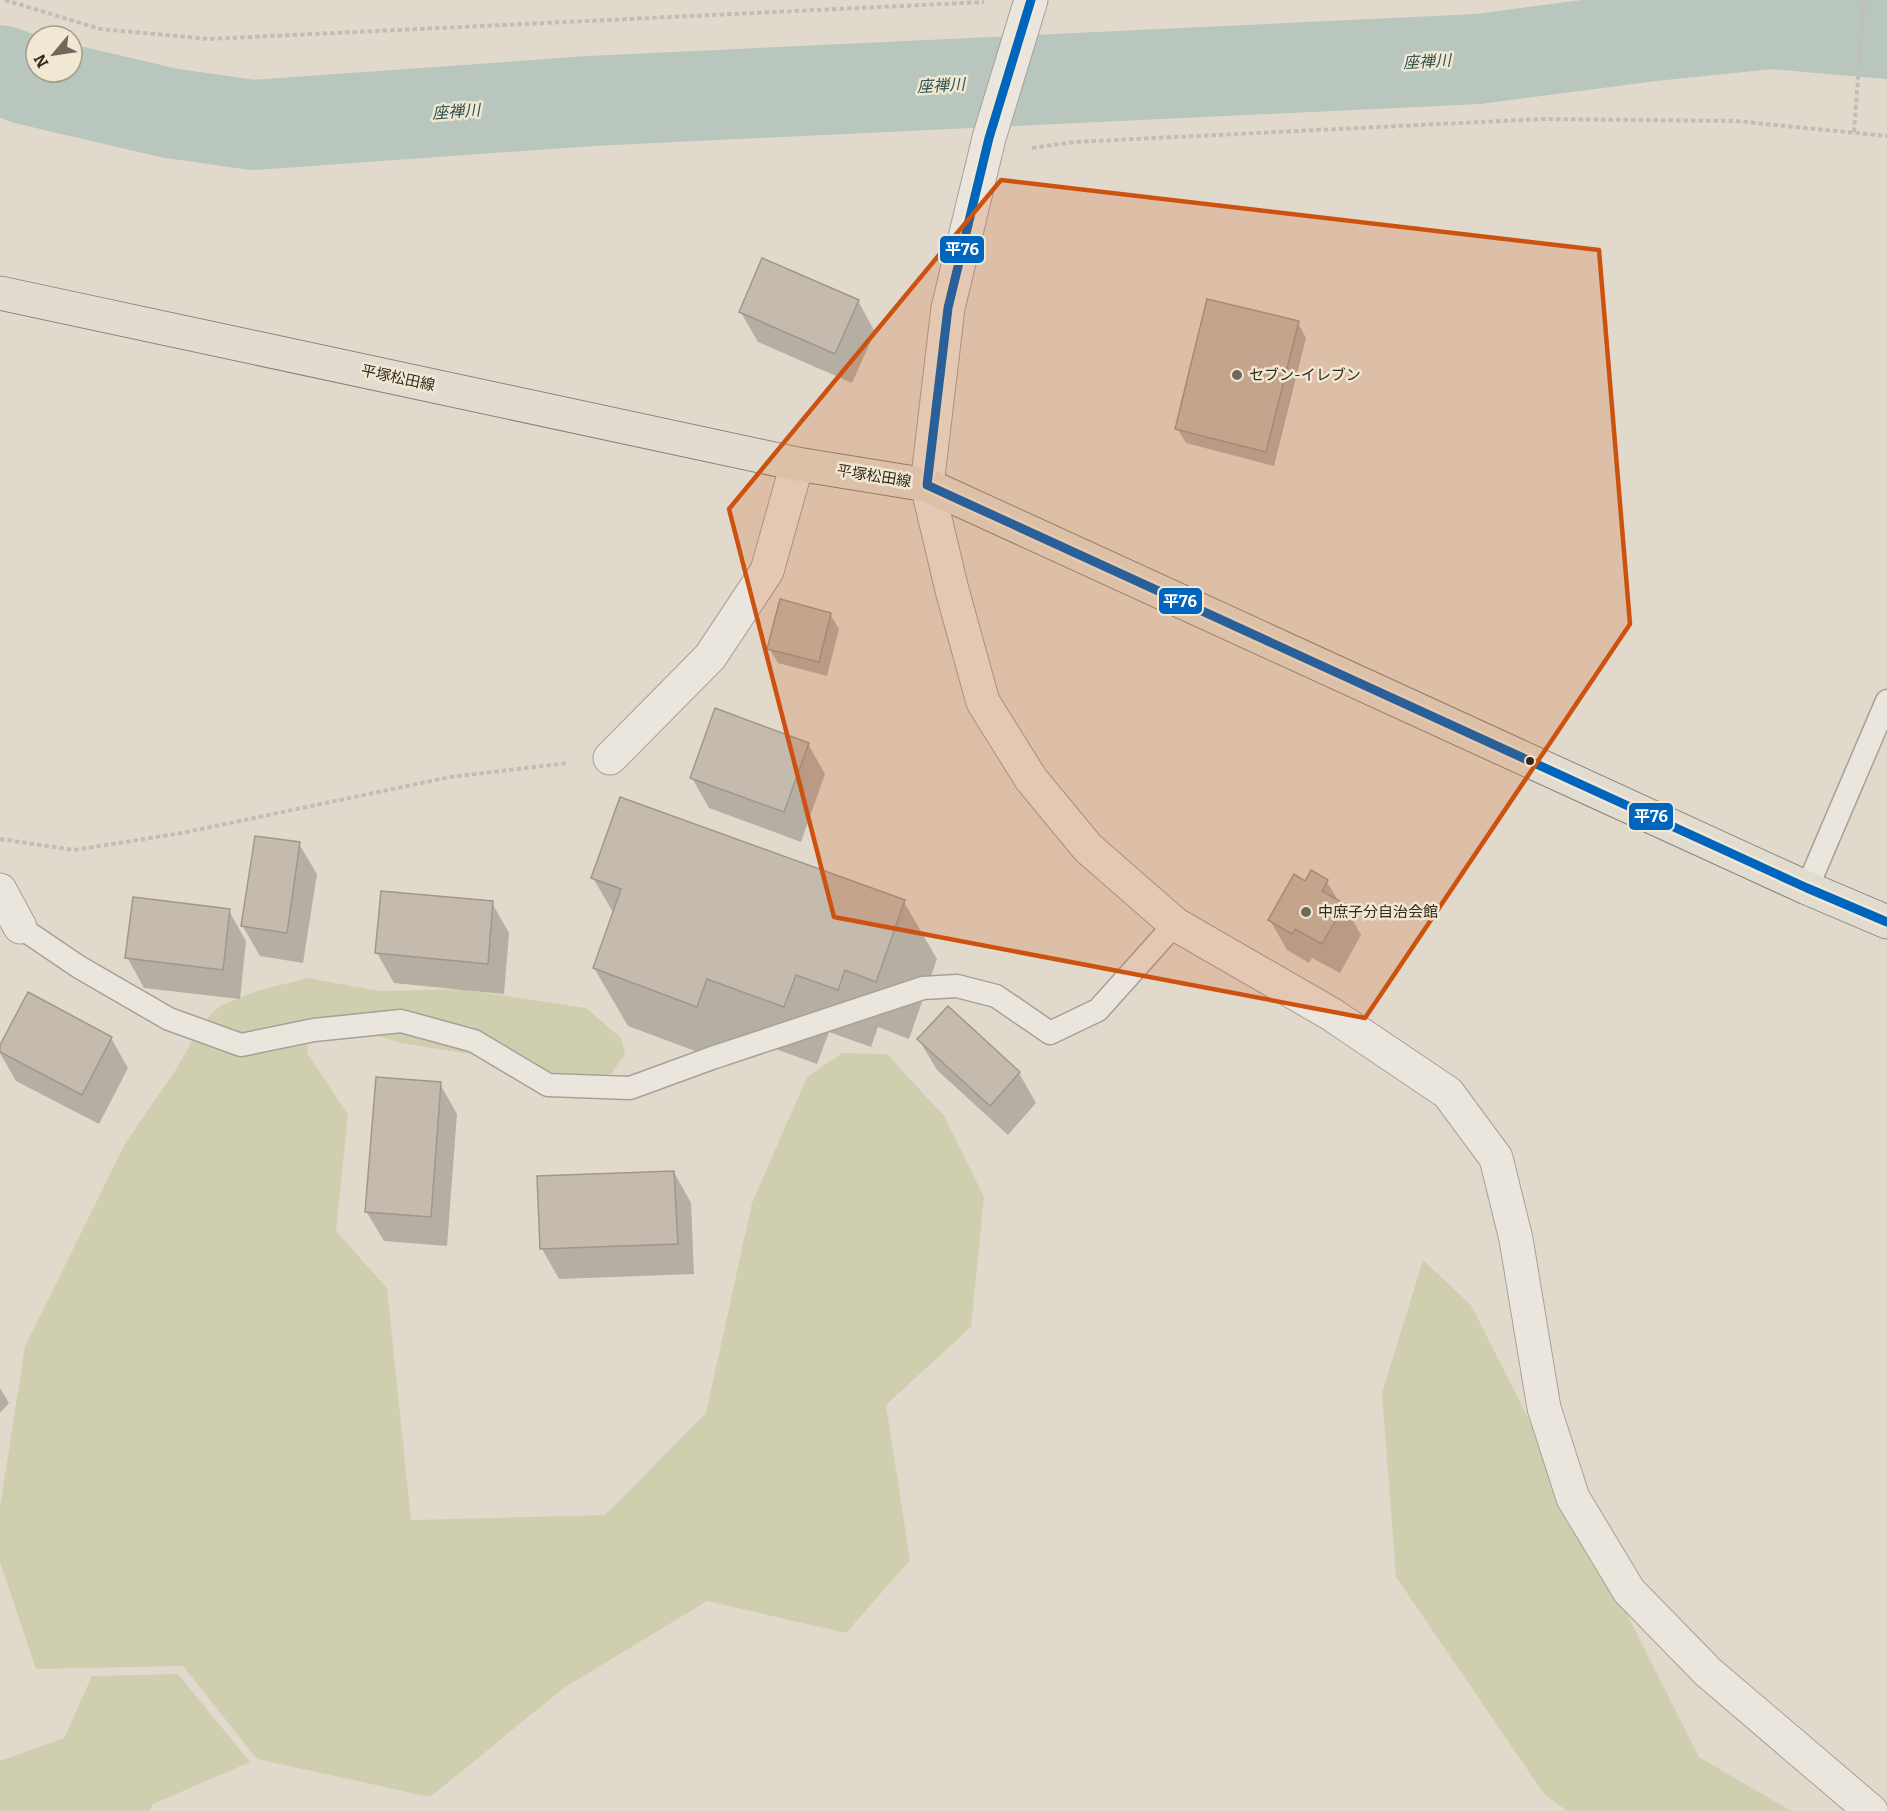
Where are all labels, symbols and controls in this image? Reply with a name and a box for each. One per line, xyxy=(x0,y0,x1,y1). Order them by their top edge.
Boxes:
north arrow xyxy=(24,24,84,84)
text: N xyxy=(30,51,53,71)
water label: 座禅川 xyxy=(1403,51,1453,72)
water label: 座禅川 xyxy=(917,75,967,96)
water label: 座禅川 xyxy=(431,100,483,123)
line badge: 平76 xyxy=(939,235,985,264)
text: 平76 xyxy=(945,240,979,259)
street label: 平塚松田線 xyxy=(359,361,437,395)
place label: セブン-イレブン xyxy=(1249,366,1361,384)
marker: セブン-イレブン xyxy=(1230,368,1244,382)
street label: 平塚松田線 xyxy=(836,461,912,491)
line badge: 平76 xyxy=(1158,587,1203,615)
text: 平76 xyxy=(1163,592,1197,611)
unlabelled marker xyxy=(1524,755,1536,767)
line badge: 平76 xyxy=(1628,802,1674,831)
text: 平76 xyxy=(1634,807,1668,826)
place label: 中庶子分自治会館 xyxy=(1318,903,1438,921)
marker: 中庶子分自治会館 xyxy=(1299,905,1313,919)

